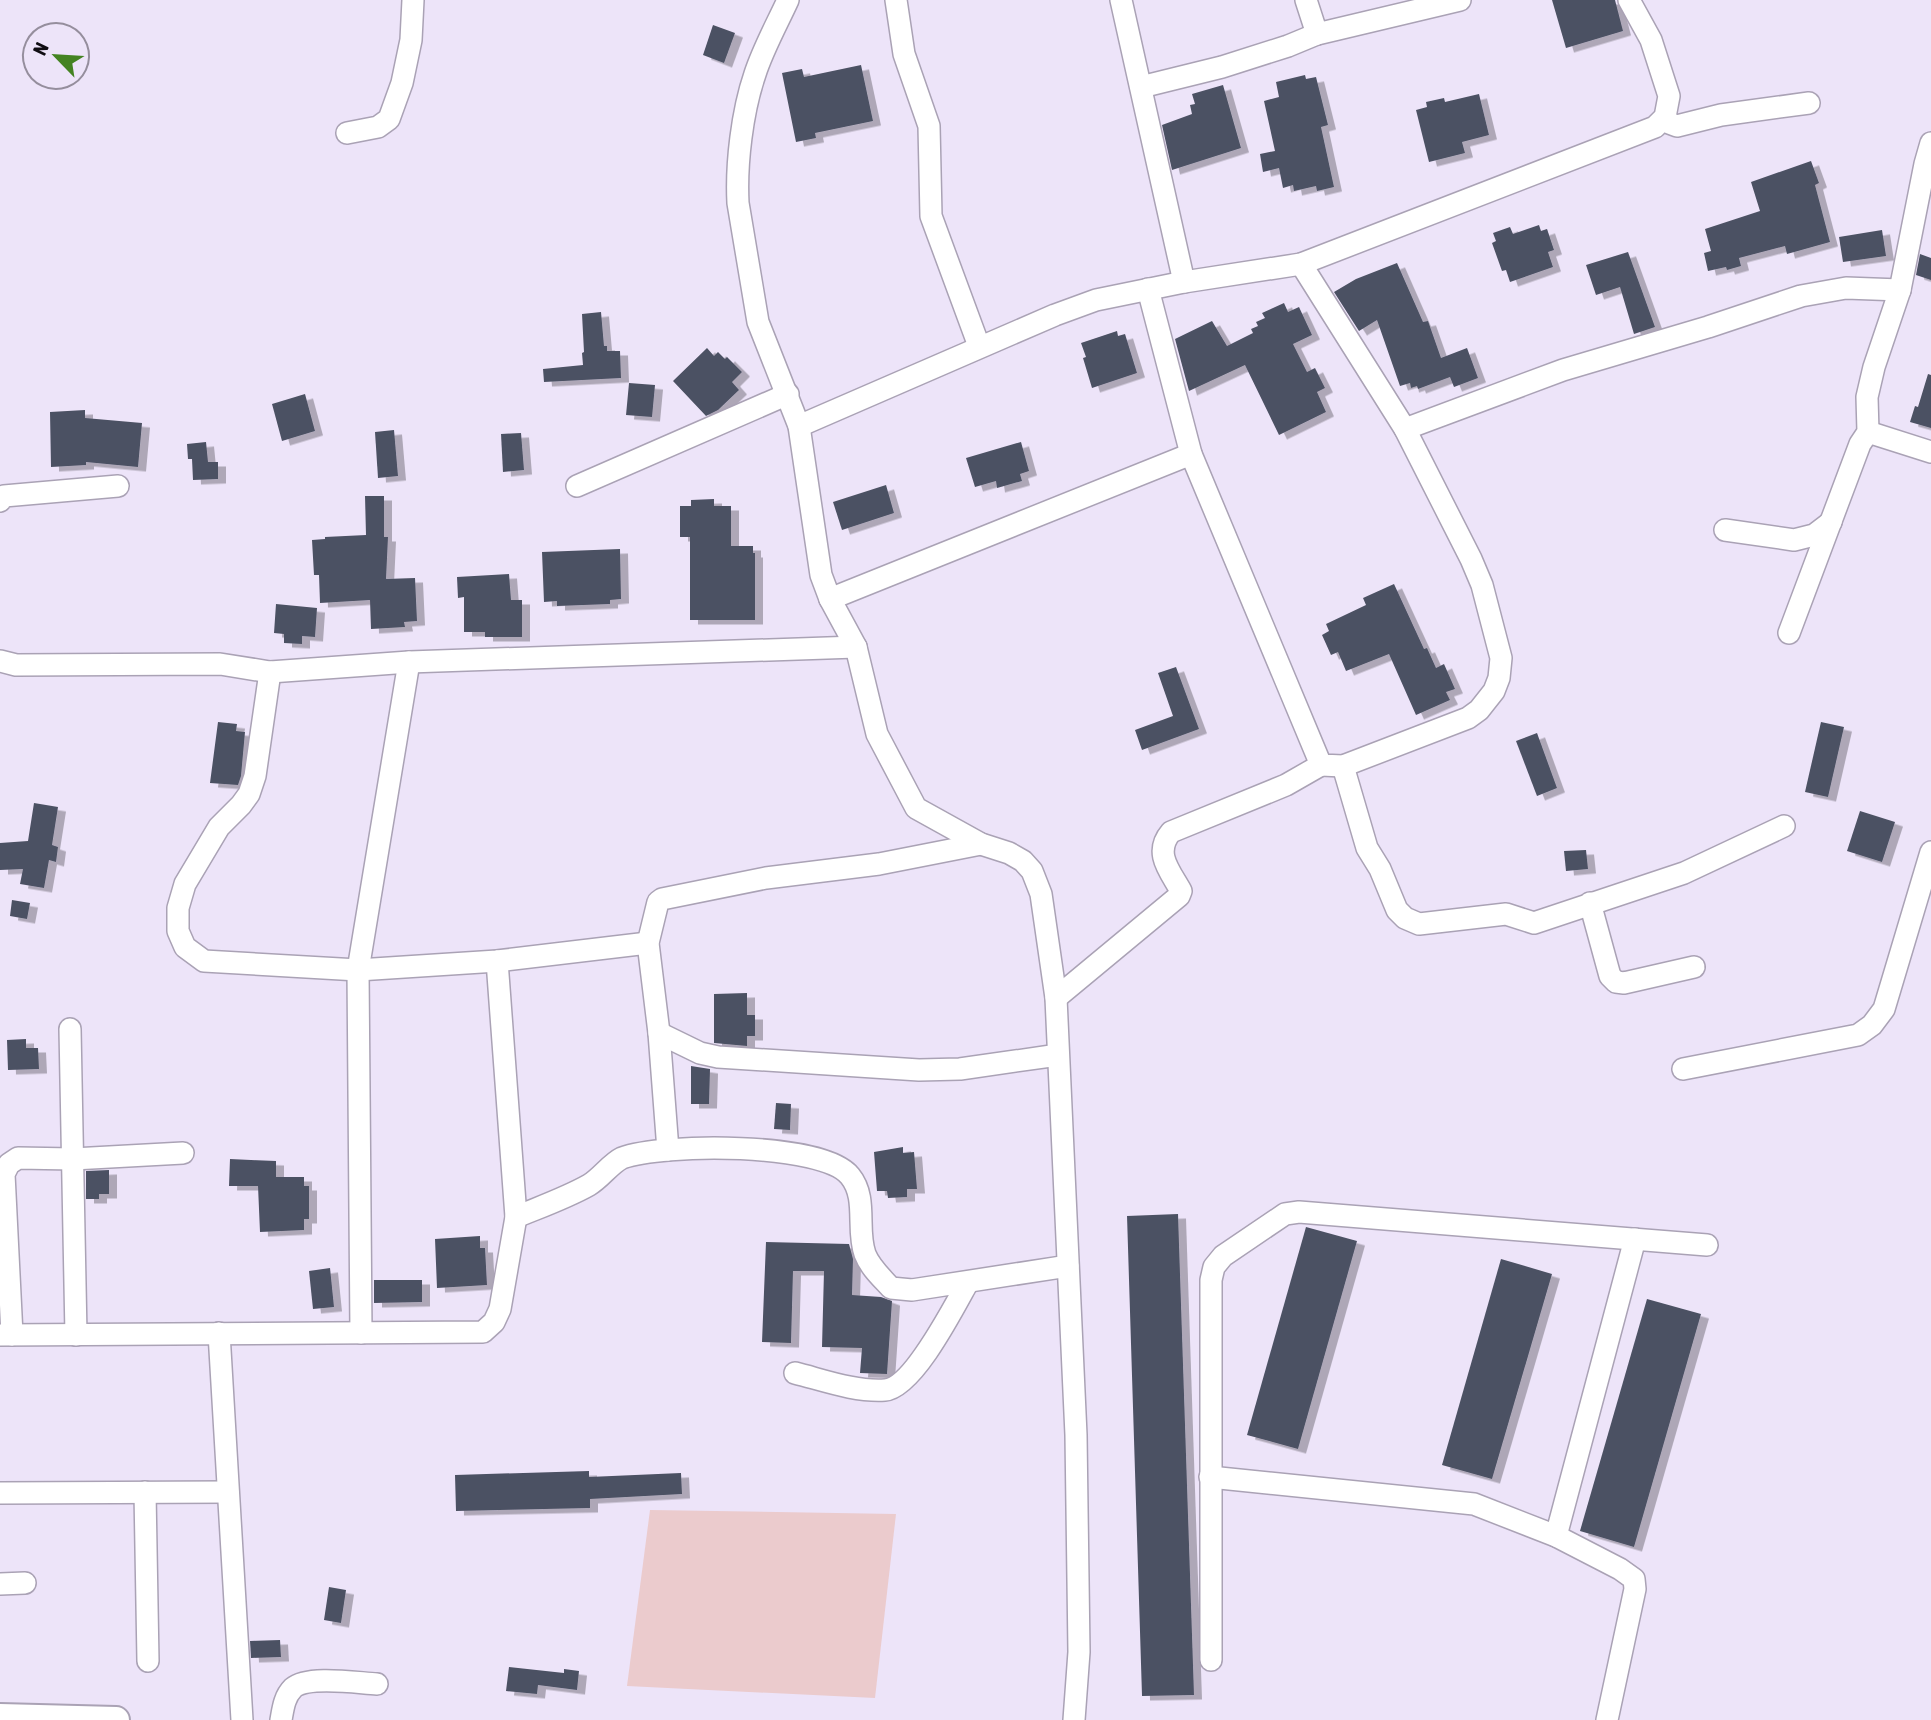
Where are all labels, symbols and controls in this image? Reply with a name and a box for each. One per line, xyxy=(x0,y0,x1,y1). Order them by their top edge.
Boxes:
north arrow xyxy=(21,21,91,91)
text: N xyxy=(28,39,53,59)

